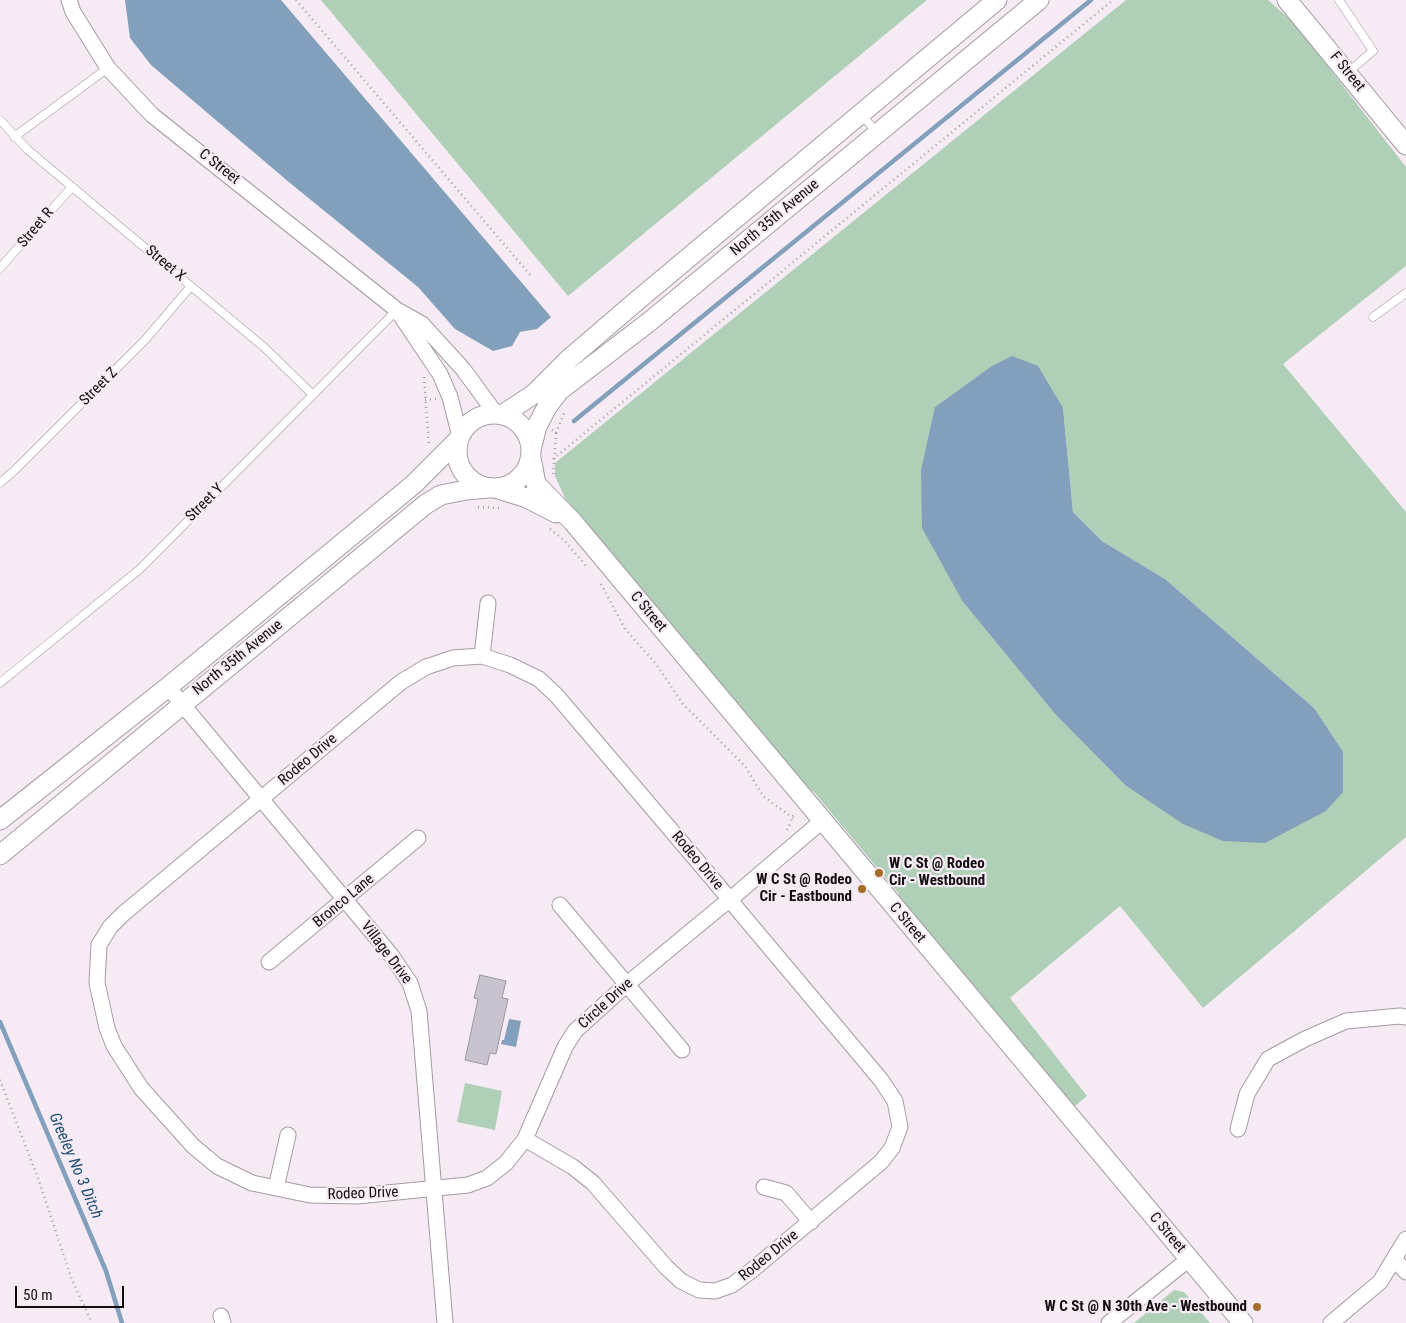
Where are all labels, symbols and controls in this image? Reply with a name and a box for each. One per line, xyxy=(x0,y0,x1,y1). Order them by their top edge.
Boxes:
street label: F Street xyxy=(1326,49,1368,95)
street label: C Street xyxy=(195,145,243,189)
street label: North 35th Avenue xyxy=(727,176,823,260)
street label: Street R xyxy=(14,204,58,252)
street label: Street X xyxy=(141,242,189,286)
street label: Street Z xyxy=(76,364,122,410)
street label: Street Y xyxy=(182,480,228,526)
street label: C Street xyxy=(626,588,670,636)
street label: North 35th Avenue xyxy=(190,616,286,700)
street label: Rodeo Drive xyxy=(275,730,341,790)
street label: Rodeo Drive xyxy=(667,828,727,894)
place label: W C St @ Rodeo Cir - Westbound xyxy=(889,855,985,890)
marker: W C St @ Rodeo Cir - Westbound xyxy=(873,867,885,879)
street label: Bronco Lane xyxy=(310,870,378,932)
place label: W C St @ Rodeo Cir - Eastbound xyxy=(756,871,852,906)
marker: W C St @ Rodeo Cir - Eastbound xyxy=(856,883,868,895)
street label: C Street xyxy=(885,899,929,947)
street label: Village Drive xyxy=(357,918,415,988)
street label: Circle Drive xyxy=(575,975,637,1033)
water label: Greeley No 3 Ditch xyxy=(44,1110,106,1222)
street label: Rodeo Drive xyxy=(327,1184,399,1204)
street label: C Street xyxy=(1145,1209,1189,1257)
street label: Rodeo Drive xyxy=(736,1227,802,1285)
scale bar xyxy=(18,1276,126,1308)
text: 50 m xyxy=(23,1286,53,1304)
place label: W C St @ N 30th Ave - Westbound xyxy=(1045,1298,1247,1316)
marker: W C St @ N 30th Ave - Westbound xyxy=(1251,1301,1263,1313)

